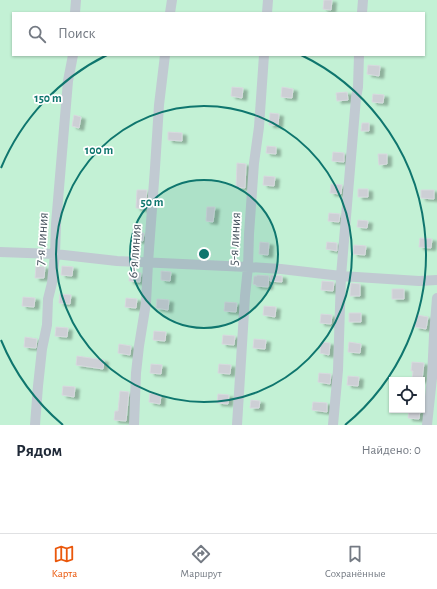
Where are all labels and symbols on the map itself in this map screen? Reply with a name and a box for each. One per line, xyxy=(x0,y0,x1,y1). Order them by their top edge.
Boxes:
text: 150 m xyxy=(34,92,62,104)
text: 100 m xyxy=(85,144,113,156)
text: 50 m xyxy=(141,196,164,208)
street label: 7-я линия xyxy=(33,212,51,266)
street label: 5-я линия xyxy=(227,212,243,266)
street label: 6-я линия xyxy=(126,223,144,279)
centre of rings xyxy=(197,247,211,261)

